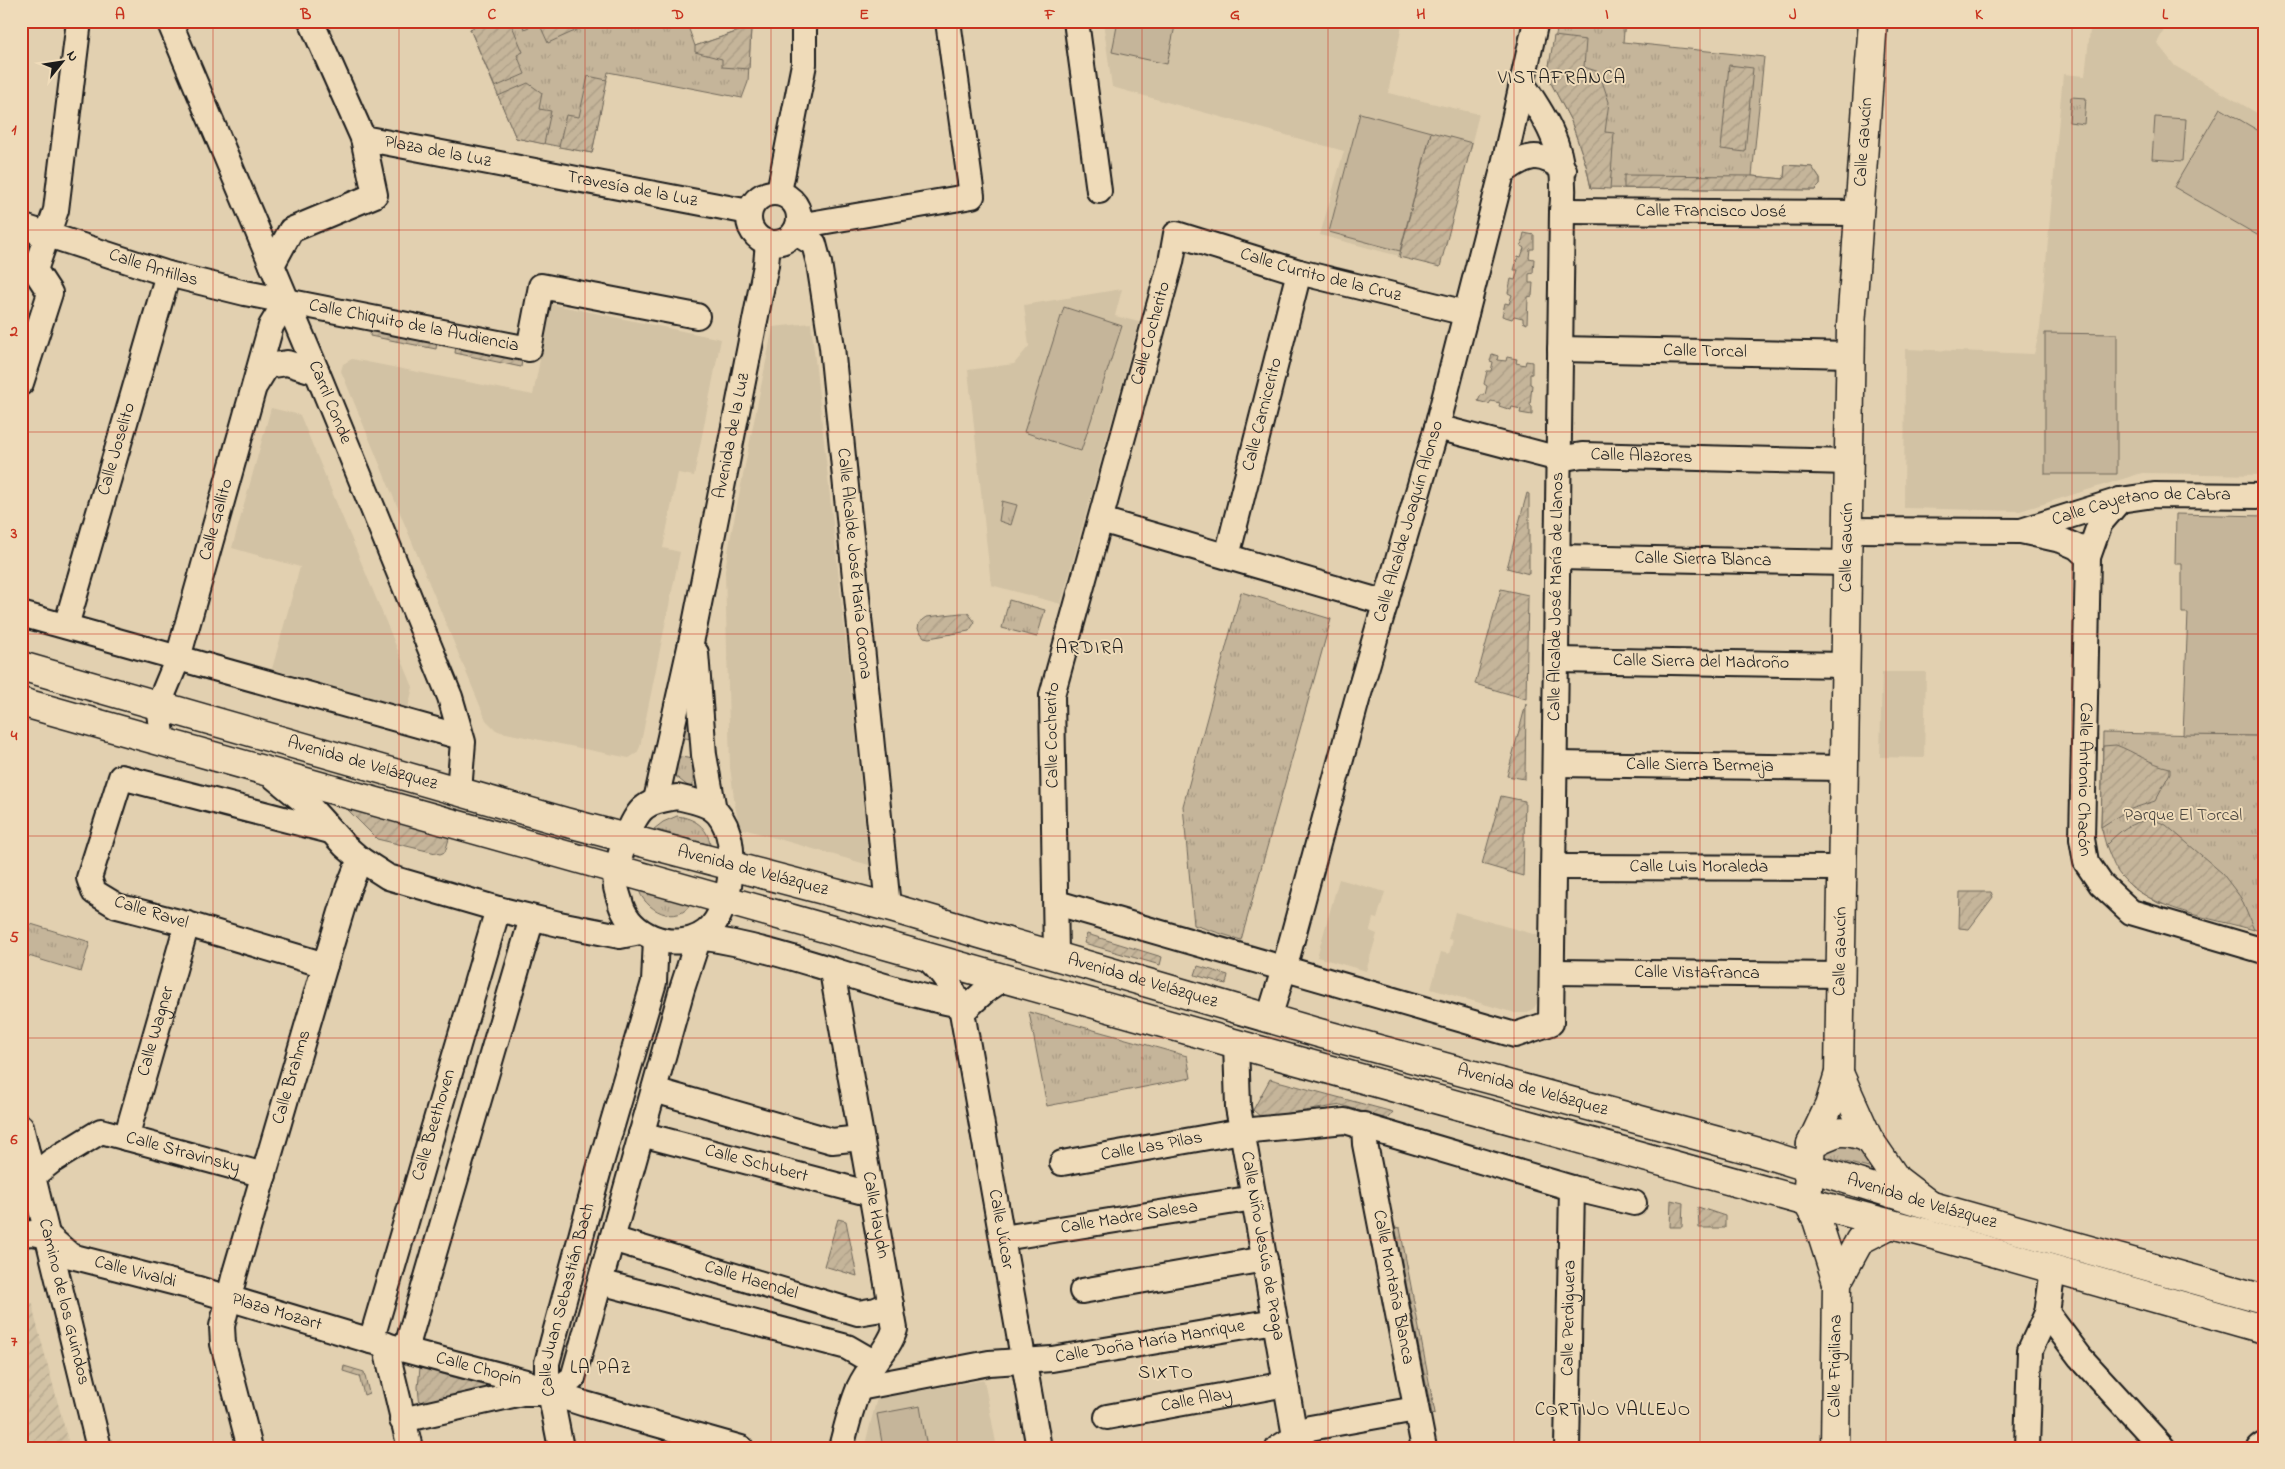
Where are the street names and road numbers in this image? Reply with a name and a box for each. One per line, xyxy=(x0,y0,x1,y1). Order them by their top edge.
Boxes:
street label: Calle Gaucín xyxy=(1848,96,1880,188)
street label: Plaza de la Luz xyxy=(382,129,494,175)
street label: Travesía de la Luz xyxy=(565,164,700,215)
street label: Calle Francisco José xyxy=(1636,198,1787,226)
street label: Calle Currito de la Cruz xyxy=(1237,241,1404,310)
street label: Calle Antillas xyxy=(105,242,201,294)
street label: Calle Cocherito xyxy=(1125,279,1178,388)
street label: Calle Chiquito de la Audiencia xyxy=(307,293,521,360)
street label: Calle Torcal xyxy=(1663,338,1747,366)
street label: Calle Carnicerito xyxy=(1236,355,1290,474)
street label: Carril Conde xyxy=(301,357,359,449)
street label: Avenida de la Luz xyxy=(707,370,757,501)
street label: Calle Joselito xyxy=(91,400,143,499)
street label: Calle Alcalde Joaquín Alonso xyxy=(1367,418,1451,625)
street label: Calle Alazores xyxy=(1590,442,1693,471)
street label: Calle Alcalde José María Corona xyxy=(829,447,878,681)
street label: Calle Alcalde José María de Llanos xyxy=(1542,472,1571,721)
street label: Calle Gallito xyxy=(193,476,241,564)
street label: Calle Cayetano de Cabra xyxy=(2049,482,2231,534)
street label: Calle Gaucín xyxy=(1834,502,1861,593)
street label: Calle Sierra Blanca xyxy=(1634,546,1772,574)
street label: Calle Sierra del Madroño xyxy=(1613,648,1789,677)
street label: Calle Cocherito xyxy=(1039,679,1068,788)
street label: Calle Antonio Chacón xyxy=(2069,702,2098,859)
street label: Avenida de Velázquez xyxy=(284,730,441,798)
street label: Calle Sierra Bermeja xyxy=(1626,752,1774,780)
street label: Avenida de Velázquez xyxy=(674,839,832,904)
street label: Calle Luis Moraleda xyxy=(1630,854,1768,881)
street label: Calle Ravel xyxy=(111,889,191,937)
street label: Calle Gaucín xyxy=(1827,906,1855,996)
street label: Avenida de Velázquez xyxy=(1064,947,1221,1016)
street label: Calle Vistafranca xyxy=(1634,960,1760,987)
street label: Calle Wagner xyxy=(131,983,182,1079)
street label: Calle Brahms xyxy=(266,1027,318,1128)
street label: Avenida de Velázquez xyxy=(1454,1058,1611,1124)
street label: Calle Beethoven xyxy=(406,1066,463,1184)
street label: Calle Stravinsky xyxy=(123,1125,243,1181)
street label: Calle Las Pilas xyxy=(1099,1125,1205,1169)
street label: Calle Schubert xyxy=(702,1138,811,1190)
street label: Calle Niño Jesús de Praga xyxy=(1233,1149,1291,1343)
street label: Avenida de Velázquez xyxy=(1843,1167,2000,1237)
street label: Calle Haydn xyxy=(855,1170,895,1261)
street label: Calle Júcar xyxy=(981,1187,1020,1272)
street label: Calle Madre Salesa xyxy=(1059,1194,1200,1242)
street label: Calle Juan Sebastián Bach xyxy=(534,1200,602,1399)
street label: Calle Montaña Blanca xyxy=(1365,1208,1421,1367)
street label: Camino de los Guindos xyxy=(31,1216,96,1388)
street label: Calle Vivaldi xyxy=(91,1249,179,1296)
street label: Calle Haendel xyxy=(701,1254,801,1307)
street label: Calle Perdiguera xyxy=(1555,1260,1584,1376)
street label: Plaza Mozart xyxy=(228,1287,325,1338)
street label: Calle Doña María Manrique xyxy=(1053,1313,1248,1371)
street label: Calle Frigiliana xyxy=(1822,1314,1850,1418)
street label: Calle Chopin xyxy=(433,1346,525,1393)
street label: Calle Alay xyxy=(1159,1381,1234,1420)

